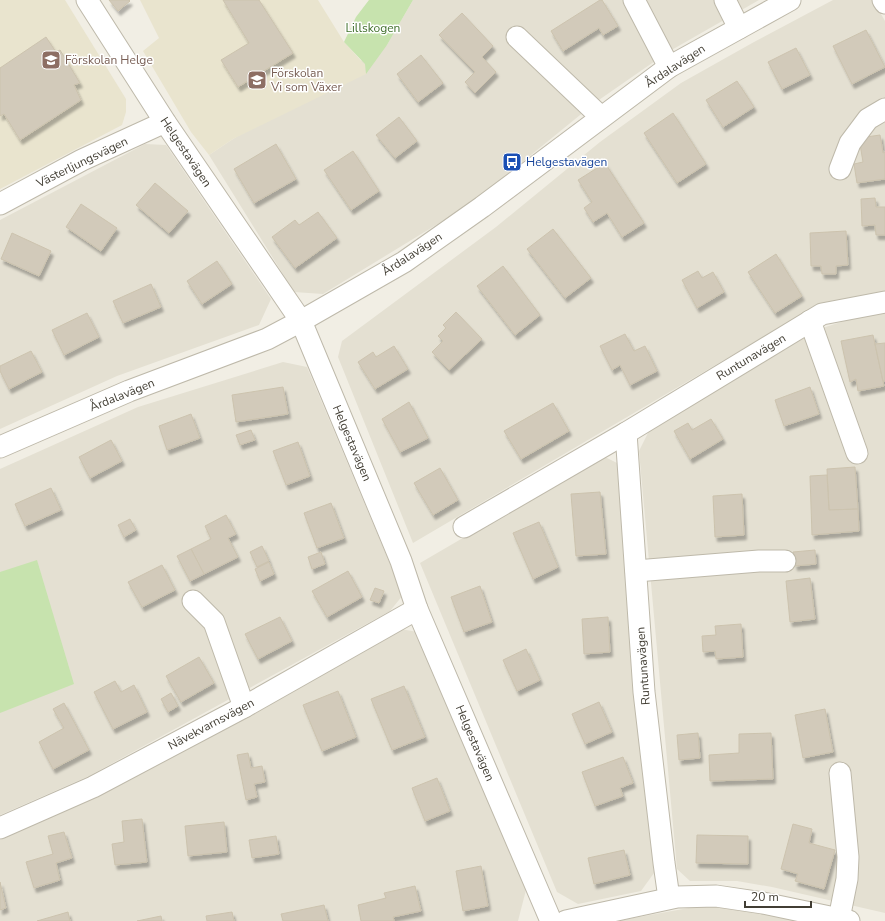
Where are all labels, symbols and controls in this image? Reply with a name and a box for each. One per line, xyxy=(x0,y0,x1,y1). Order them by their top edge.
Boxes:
park label: Lillskogen xyxy=(346,20,400,36)
street label: Årdalavägen xyxy=(642,41,708,91)
school or university icon: Förskolan Helge xyxy=(40,49,62,71)
place label: Förskolan Helge xyxy=(65,52,153,68)
place label: Förskolan Vi som Växer xyxy=(270,65,342,95)
school or university icon: Förskolan Vi som Växer xyxy=(246,69,268,91)
street label: Helgestavägen xyxy=(157,114,215,190)
street label: Västerljungsvägen xyxy=(33,133,130,191)
bus stop icon: Helgestavägen xyxy=(501,151,523,173)
place label: Helgestavägen xyxy=(526,154,607,170)
street label: Årdalavägen xyxy=(379,229,445,279)
street label: Runtunavägen xyxy=(713,330,789,384)
street label: Årdalavägen xyxy=(87,375,157,415)
street label: Helgestavägen xyxy=(329,402,375,484)
street label: Runtunavägen xyxy=(632,626,654,706)
street label: Nävekvarnsvägen xyxy=(165,695,257,753)
street label: Helgestavägen xyxy=(452,702,498,784)
scale bar xyxy=(745,883,811,909)
text: 20 m xyxy=(751,889,779,905)

